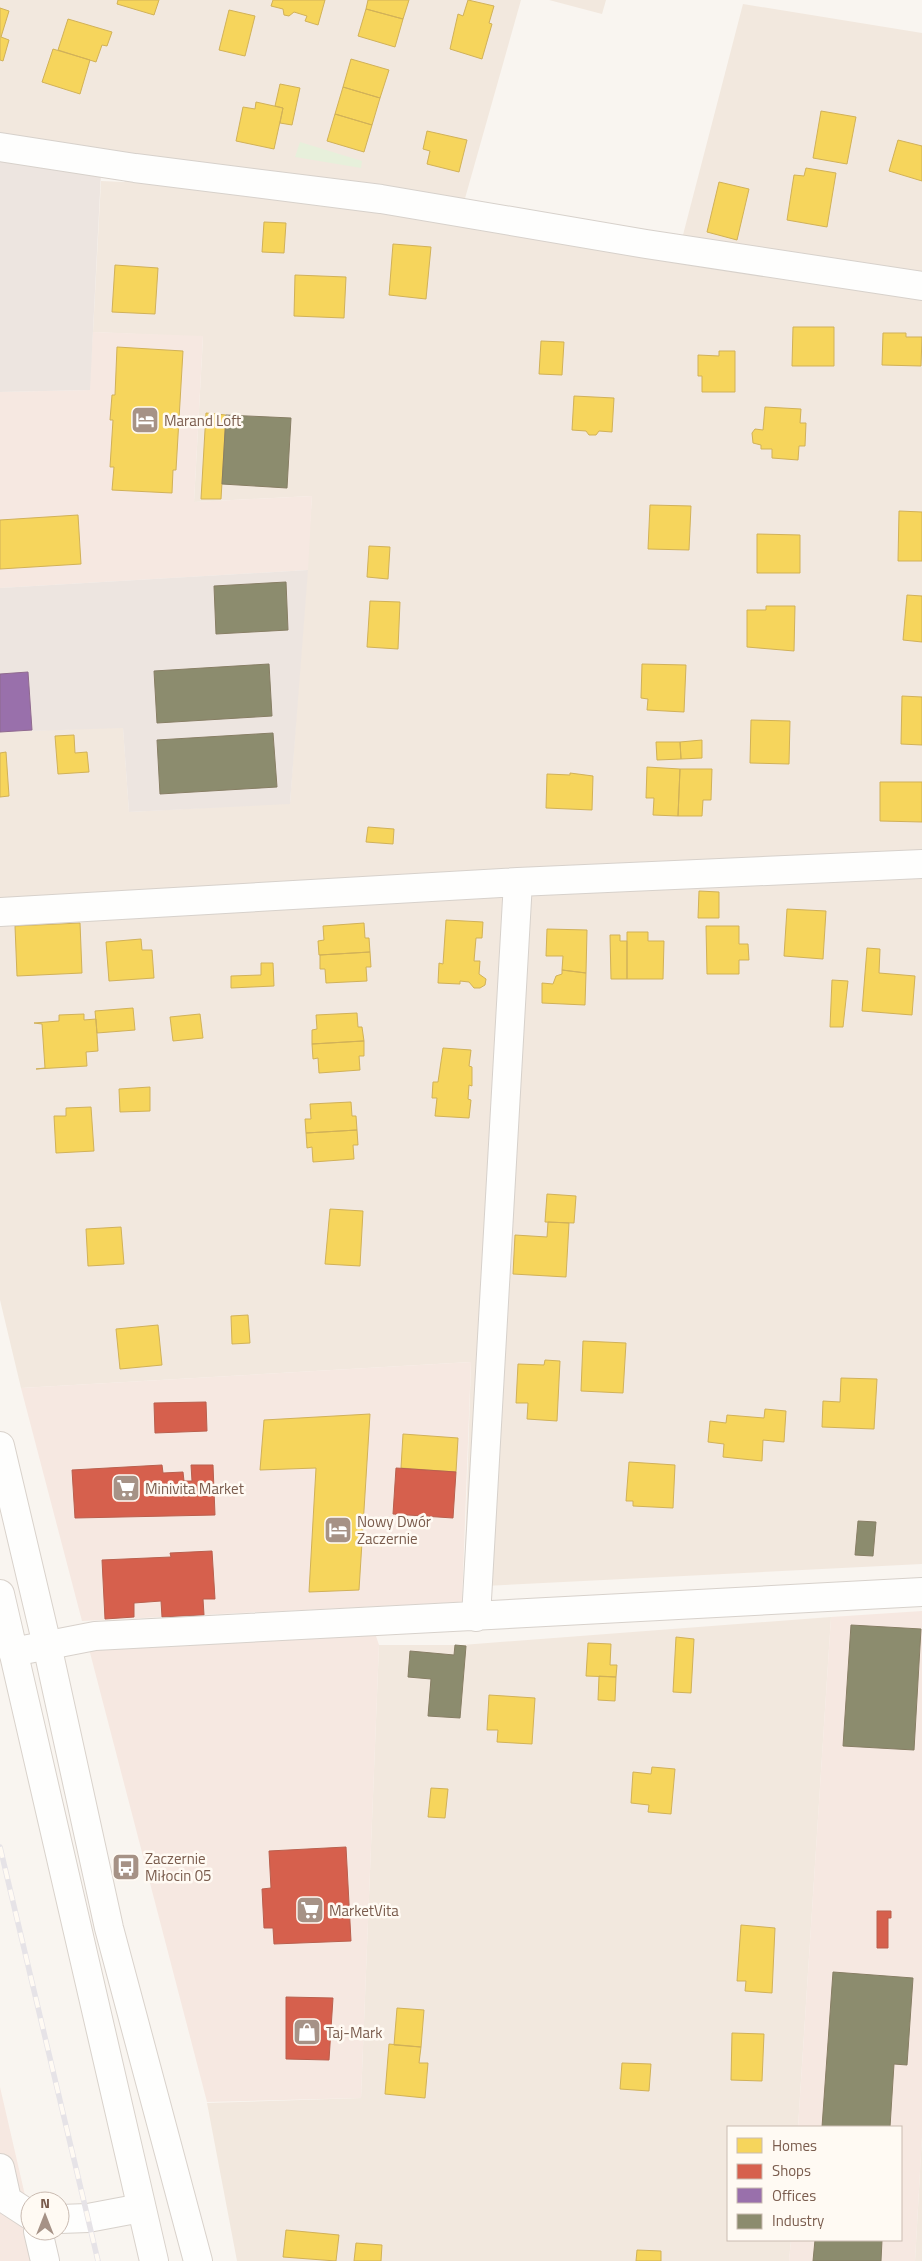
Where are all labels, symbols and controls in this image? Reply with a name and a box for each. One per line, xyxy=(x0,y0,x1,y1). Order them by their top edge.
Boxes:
hotel icon: Marand Loft xyxy=(130,405,160,435)
place label: Marand Loft xyxy=(164,409,242,432)
supermarket icon: Minivita Market xyxy=(111,1473,141,1503)
place label: Minivita Market xyxy=(145,1477,245,1500)
place label: Nowy Dwór Zaczernie xyxy=(357,1510,431,1550)
hotel icon: Nowy Dwór Zaczernie xyxy=(323,1515,353,1545)
place label: Zaczernie Miłocin 05 xyxy=(145,1847,211,1887)
bus stop icon: Zaczernie Miłocin 05 xyxy=(111,1852,141,1882)
supermarket icon: MarketVita xyxy=(295,1895,325,1925)
place label: MarketVita xyxy=(329,1899,399,1922)
shop icon: Taj-Mark xyxy=(292,2017,322,2047)
place label: Taj-Mark xyxy=(326,2021,382,2044)
legend xyxy=(727,2126,902,2241)
text: Homes xyxy=(772,2134,817,2157)
text: Shops xyxy=(772,2159,811,2182)
text: Offices xyxy=(772,2184,816,2207)
north arrow xyxy=(20,2191,70,2241)
text: N xyxy=(40,2192,50,2213)
text: Industry xyxy=(772,2209,824,2232)

